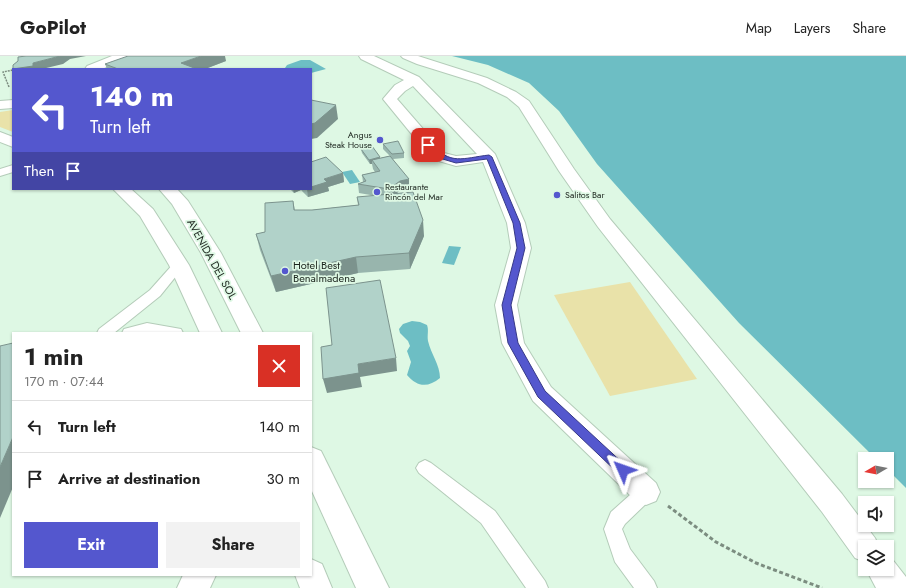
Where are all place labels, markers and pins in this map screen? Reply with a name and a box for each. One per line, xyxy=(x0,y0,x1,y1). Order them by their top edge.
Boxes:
place label: Angus Steak House xyxy=(325,128,372,151)
pin xyxy=(411,128,445,162)
marker: Angus Steak House xyxy=(375,135,385,145)
place label: Restaurante Rincón del Mar xyxy=(385,180,444,203)
marker: Restaurante Rincón del Mar xyxy=(372,187,382,197)
place label: Salitos Bar xyxy=(565,188,605,201)
marker: Salitos Bar xyxy=(552,190,562,200)
place label: Hotel Best Benalmadena xyxy=(293,257,355,286)
marker: Hotel Best Benalmadena xyxy=(280,266,290,276)

